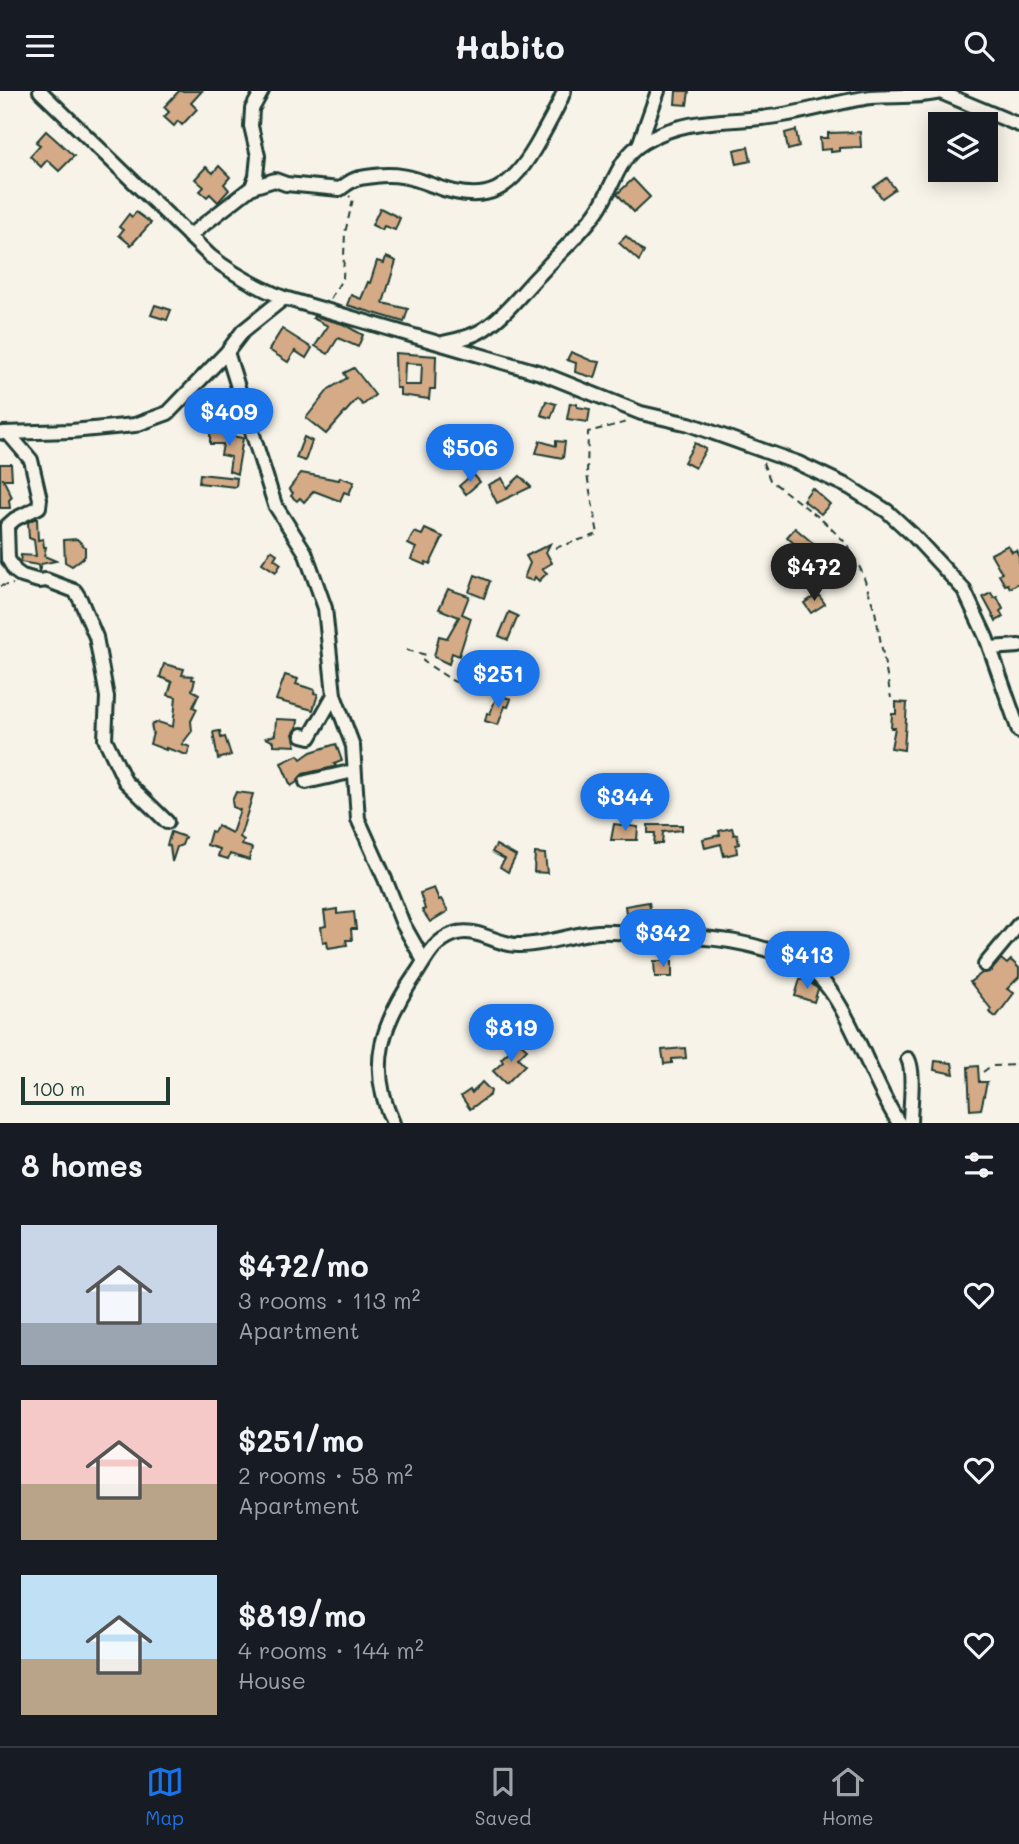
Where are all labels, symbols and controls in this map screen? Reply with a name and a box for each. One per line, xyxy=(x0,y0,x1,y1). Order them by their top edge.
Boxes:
text: Habito xyxy=(454,25,565,67)
icon: menu xyxy=(21,27,59,65)
icon: search xyxy=(960,27,998,65)
map controls xyxy=(928,112,998,182)
button: layers xyxy=(928,112,998,182)
pin: $409 xyxy=(188,389,270,448)
text: $409 xyxy=(200,396,258,426)
pin: $506 xyxy=(429,425,511,484)
text: $506 xyxy=(442,432,498,462)
pin: $472 xyxy=(773,543,855,603)
text: $472 xyxy=(787,551,841,581)
pin: $251 xyxy=(457,651,539,710)
text: $251 xyxy=(473,658,523,688)
pin: $344 xyxy=(584,773,666,833)
text: $344 xyxy=(596,781,654,811)
pin: $342 xyxy=(622,909,704,969)
text: $342 xyxy=(635,917,691,947)
pin: $413 xyxy=(766,932,848,991)
text: $413 xyxy=(781,939,833,969)
pin: $819 xyxy=(470,1005,552,1064)
text: $819 xyxy=(485,1012,537,1042)
scale bar xyxy=(21,1074,170,1106)
text: 100 m xyxy=(32,1076,85,1101)
text: 8 homes xyxy=(21,1145,143,1185)
icon: filters xyxy=(960,1146,998,1184)
text: $472/mo xyxy=(238,1245,369,1285)
icon: home xyxy=(77,1253,161,1337)
icon: heart xyxy=(960,1276,998,1314)
text: 3 rooms · 113 m² xyxy=(238,1285,420,1315)
text: Apartment xyxy=(238,1315,360,1345)
text: $251/mo xyxy=(238,1420,364,1460)
icon: home xyxy=(77,1428,161,1512)
icon: heart xyxy=(960,1451,998,1489)
text: 2 rooms · 58 m² xyxy=(238,1460,413,1490)
text: Apartment xyxy=(238,1490,360,1520)
text: $819/mo xyxy=(238,1595,366,1635)
icon: home xyxy=(77,1603,161,1687)
icon: heart xyxy=(960,1626,998,1664)
text: 4 rooms · 144 m² xyxy=(238,1635,424,1665)
text: House xyxy=(238,1665,306,1695)
tab: Map xyxy=(145,1763,184,1830)
tab: Saved xyxy=(475,1763,531,1830)
tab: Home xyxy=(822,1763,874,1830)

